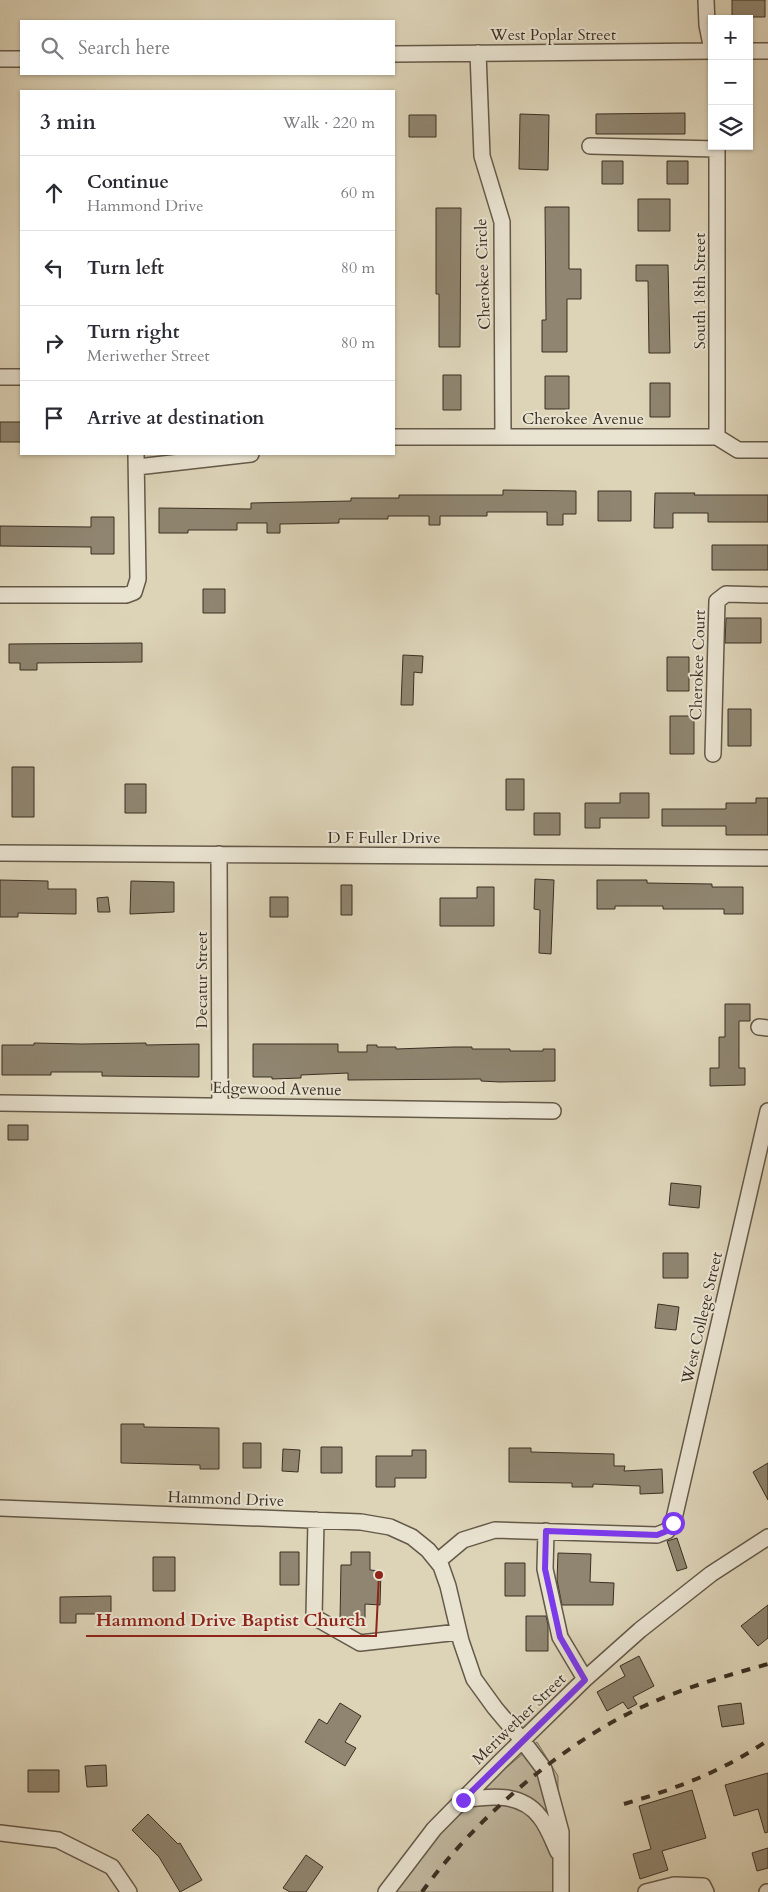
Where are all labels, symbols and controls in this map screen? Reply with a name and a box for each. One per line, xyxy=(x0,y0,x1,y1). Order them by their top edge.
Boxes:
map controls xyxy=(708,15,753,150)
button: + xyxy=(708,15,753,60)
search box xyxy=(20,20,395,75)
street label: West Poplar Street xyxy=(489,24,616,46)
icon: search xyxy=(38,34,66,62)
text: Search here xyxy=(78,35,170,61)
button: − xyxy=(708,60,753,105)
button: layers xyxy=(708,105,753,150)
text: 3 min xyxy=(40,108,96,137)
text: Walk · 220 m xyxy=(283,112,375,134)
text: Continue xyxy=(87,169,169,195)
icon: ahead xyxy=(40,179,68,207)
text: 60 m xyxy=(341,182,375,204)
text: Hammond Drive xyxy=(87,195,204,217)
street label: Cherokee Circle xyxy=(470,218,496,330)
street label: South 18th Street xyxy=(689,233,711,349)
icon: left xyxy=(40,254,68,282)
text: Turn left xyxy=(87,255,164,281)
text: 80 m xyxy=(341,257,375,279)
text: Turn right xyxy=(87,319,179,345)
icon: right xyxy=(40,329,68,357)
text: 80 m xyxy=(341,332,375,354)
text: Meriwether Street xyxy=(87,345,210,367)
icon: arrive xyxy=(40,404,68,432)
text: Arrive at destination xyxy=(87,405,264,431)
street label: Cherokee Avenue xyxy=(522,408,644,430)
street label: Cherokee Court xyxy=(685,609,711,721)
street label: D F Fuller Drive xyxy=(328,827,440,849)
street label: Decatur Street xyxy=(191,932,213,1028)
street label: Edgewood Avenue xyxy=(212,1077,342,1101)
street label: West College Street xyxy=(676,1250,728,1387)
street label: Hammond Drive xyxy=(167,1486,285,1512)
route start xyxy=(662,1512,685,1535)
callout: Hammond Drive Baptist Church xyxy=(86,1603,376,1636)
text: Hammond Drive Baptist Church xyxy=(96,1608,366,1633)
street label: Meriwether Street xyxy=(467,1669,571,1769)
route end xyxy=(452,1789,475,1812)

